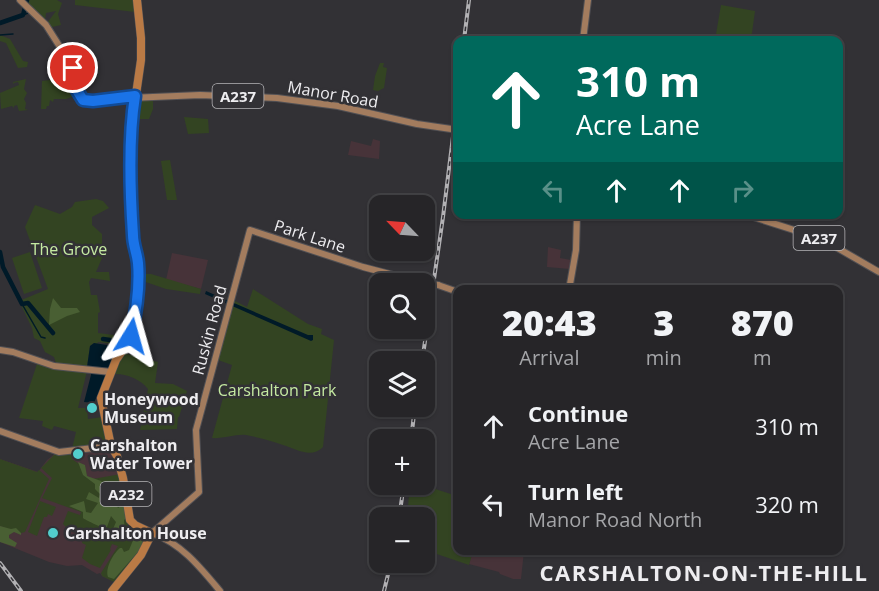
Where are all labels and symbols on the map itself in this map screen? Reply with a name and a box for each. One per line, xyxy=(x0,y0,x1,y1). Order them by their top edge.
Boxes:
pin xyxy=(47,42,98,93)
street label: Manor Road xyxy=(286,75,380,113)
road number: A237 xyxy=(212,84,264,108)
north arrow xyxy=(369,195,435,261)
street label: Park Lane xyxy=(272,214,348,258)
road number: A237 xyxy=(794,226,844,250)
park label: The Grove xyxy=(31,238,107,260)
street label: Ruskin Road xyxy=(186,283,232,377)
position arrow xyxy=(99,304,163,368)
park label: Carshalton Park xyxy=(218,379,337,401)
place label: Honeywood Museum xyxy=(104,388,199,428)
marker: Honeywood Museum xyxy=(85,401,99,415)
place label: Carshalton Water Tower xyxy=(90,434,193,474)
marker: Carshalton Water Tower xyxy=(71,447,85,461)
road number: A232 xyxy=(100,482,152,506)
place label: Carshalton House xyxy=(65,522,207,544)
marker: Carshalton House xyxy=(46,526,60,540)
district label: CARSHALTON-ON-THE-HILL xyxy=(540,557,868,587)

